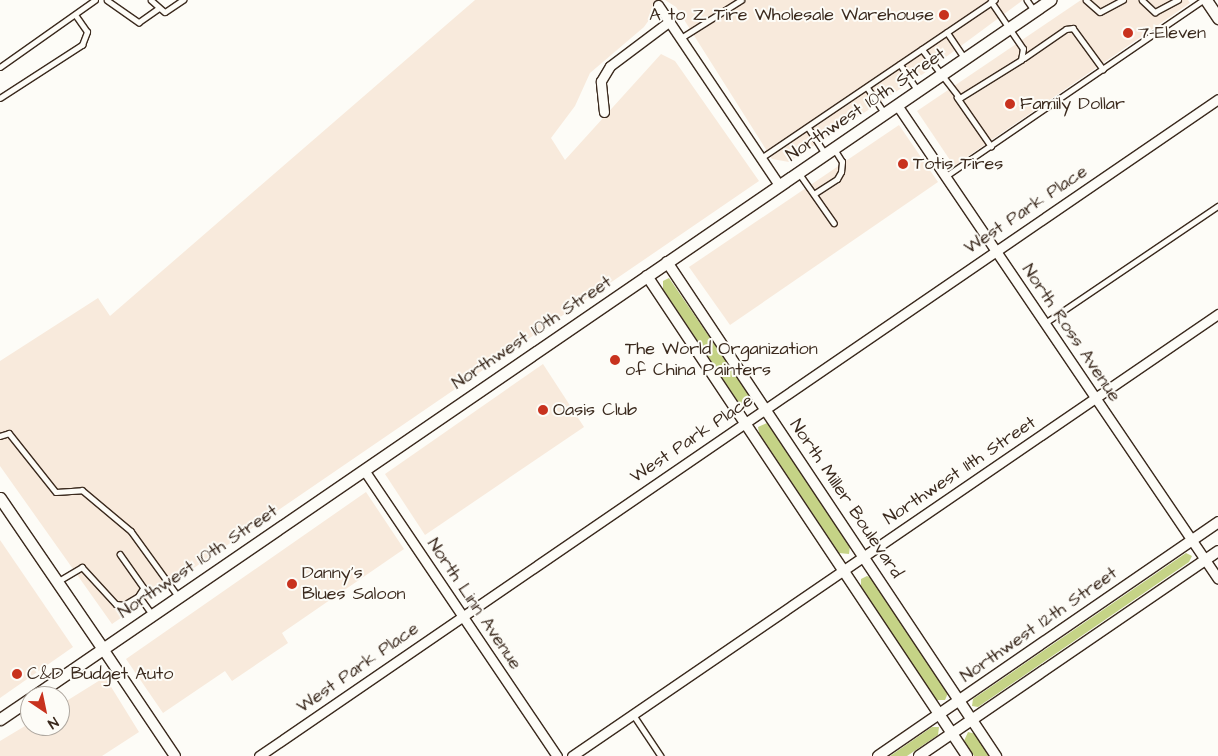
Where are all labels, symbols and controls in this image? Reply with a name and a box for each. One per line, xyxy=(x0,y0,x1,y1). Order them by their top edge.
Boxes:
place label: A to Z Tire Wholesale Warehouse xyxy=(649,4,934,26)
marker: A to Z Tire Wholesale Warehouse xyxy=(938,9,950,21)
place label: 7-Eleven xyxy=(1138,22,1206,44)
marker: 7-Eleven xyxy=(1122,27,1134,39)
street label: Northwest 10th Street xyxy=(782,44,950,166)
place label: Family Dollar xyxy=(1020,93,1125,115)
marker: Family Dollar xyxy=(1004,98,1016,110)
place label: Totis Tires xyxy=(913,153,1003,175)
marker: Totis Tires xyxy=(897,158,909,170)
street label: West Park Place xyxy=(960,161,1092,259)
street label: North Ross Avenue xyxy=(1017,260,1125,406)
street label: Northwest 10th Street xyxy=(448,272,616,394)
place label: The World Organization of China Painters xyxy=(625,339,818,382)
marker: The World Organization of China Painters xyxy=(609,354,621,366)
street label: West Park Place xyxy=(626,390,758,488)
place label: Oasis Club xyxy=(553,399,637,421)
marker: Oasis Club xyxy=(537,404,549,416)
street label: Northwest 11th Street xyxy=(880,412,1040,530)
street label: North Miller Boulevard xyxy=(785,415,907,583)
street label: Northwest 10th Street xyxy=(114,501,282,623)
street label: North Linn Avenue xyxy=(422,534,526,674)
place label: Danny's Blues Saloon xyxy=(302,563,406,606)
street label: Northwest 12th Street xyxy=(956,563,1122,687)
marker: Danny's Blues Saloon xyxy=(286,578,298,590)
street label: West Park Place xyxy=(293,618,423,718)
place label: C&D Budget Auto xyxy=(27,663,173,685)
marker: C&D Budget Auto xyxy=(11,668,23,680)
north arrow xyxy=(20,686,70,736)
text: N xyxy=(44,712,62,733)

